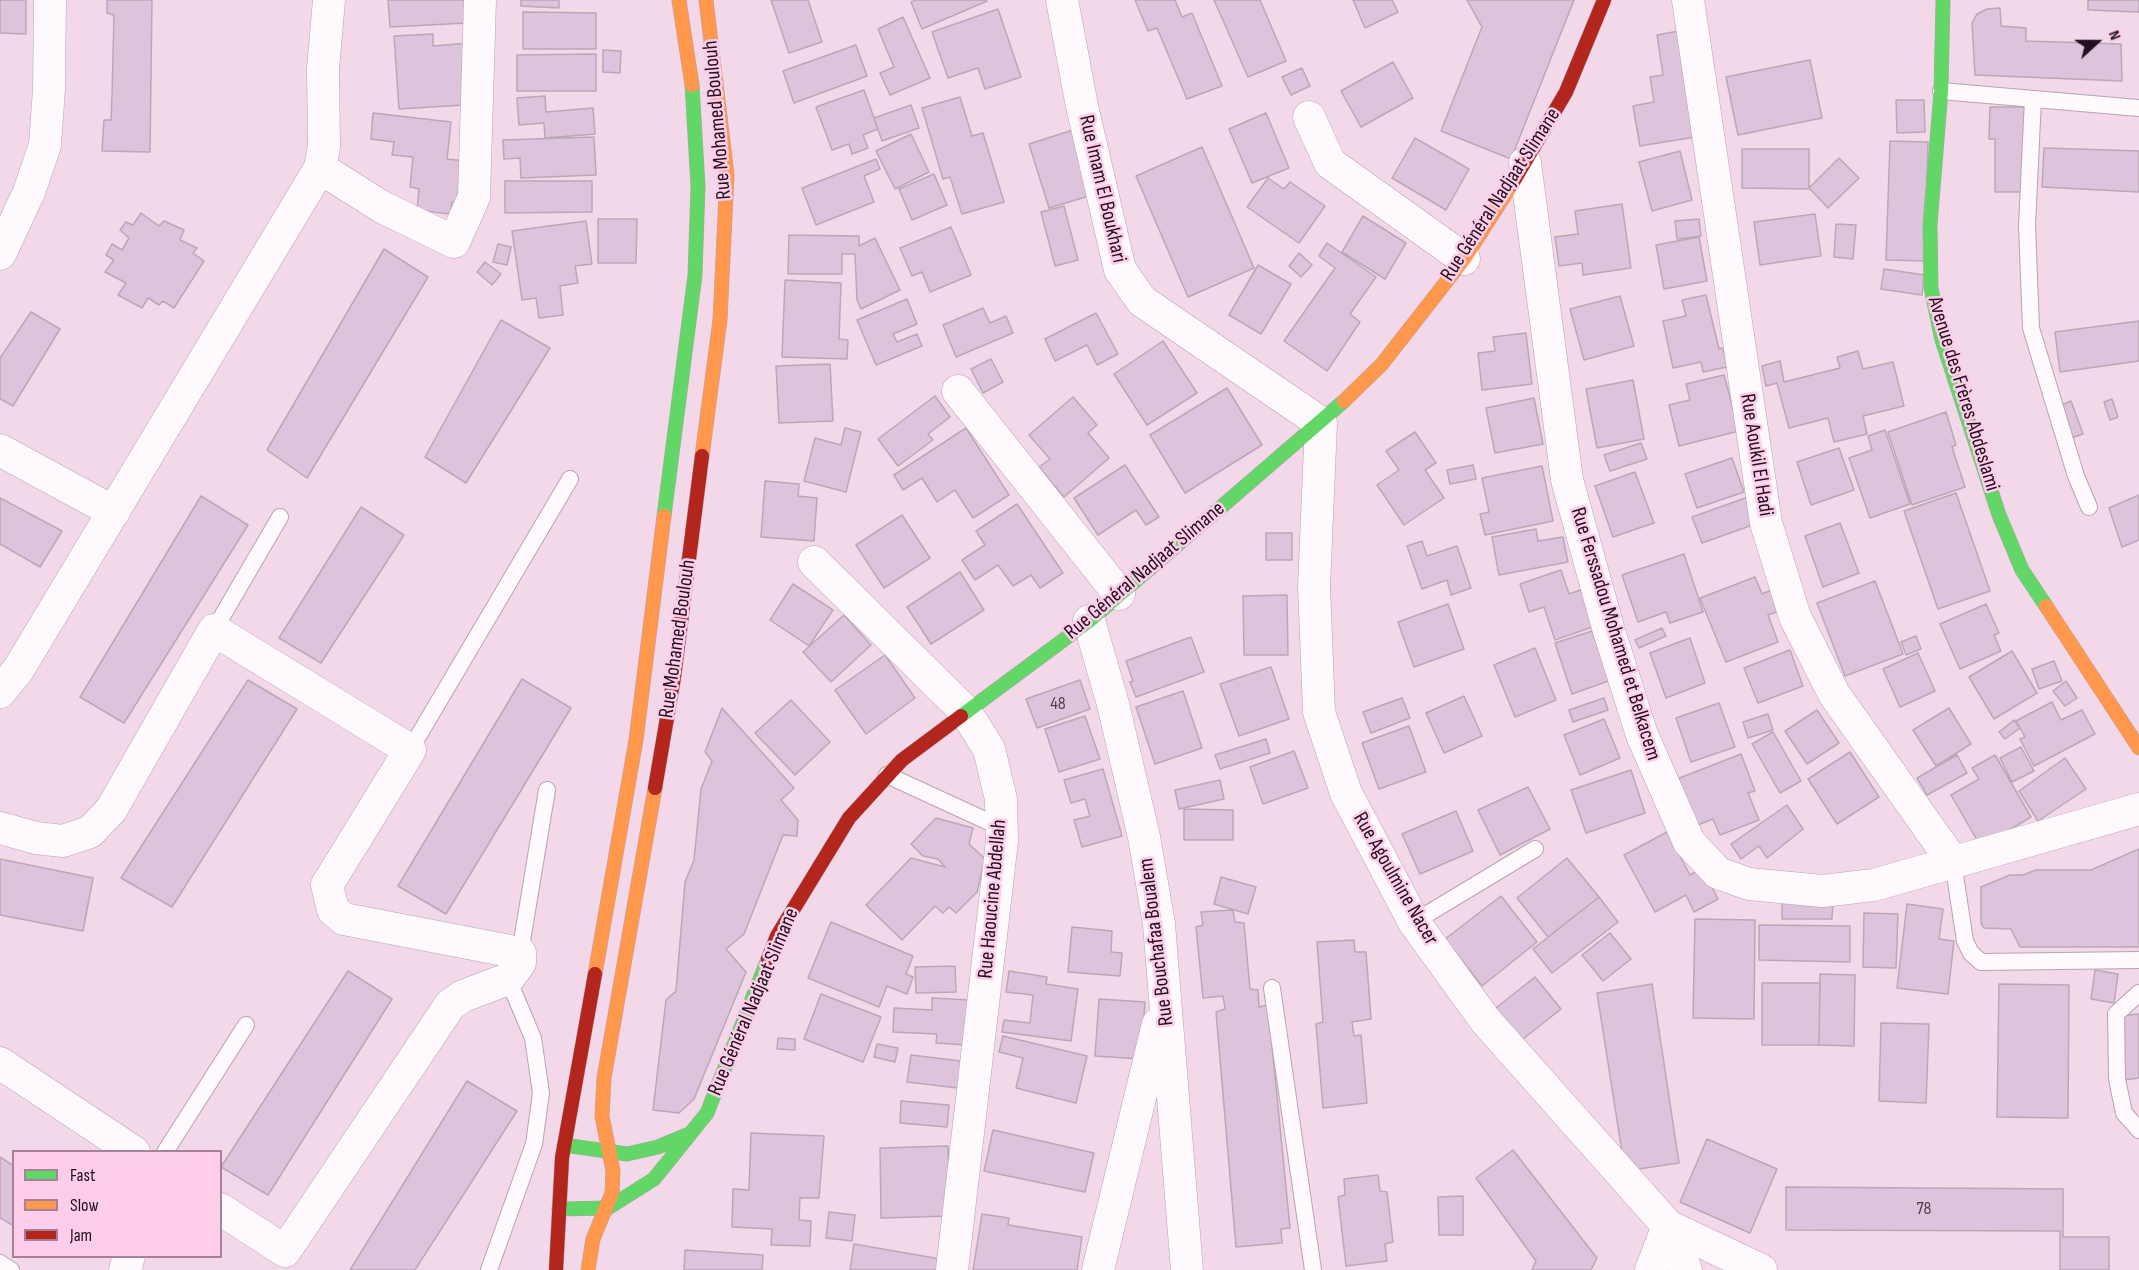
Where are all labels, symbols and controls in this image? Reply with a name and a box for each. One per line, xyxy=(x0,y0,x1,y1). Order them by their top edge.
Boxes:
north arrow xyxy=(2067,12,2127,72)
text: N xyxy=(2104,28,2125,43)
street label: Rue Mohamed Boulouh xyxy=(698,39,738,201)
street label: Rue Général Nadjaat Slimane xyxy=(1436,104,1566,286)
street label: Rue Imam El Boukhari xyxy=(1073,113,1131,265)
street label: Avenue des Frères Abdeslami xyxy=(1921,294,2005,494)
street label: Rue Aoukil El Hadi xyxy=(1734,392,1778,518)
street label: Rue Général Nadjaat Slimane xyxy=(1060,497,1230,645)
street label: Rue Ferssadou Mohamed et Belkacem xyxy=(1565,505,1665,763)
street label: Rue Mohamed Boulouh xyxy=(654,558,702,720)
house number: 48 xyxy=(1050,693,1066,715)
street label: Rue Agoulmine Nacer xyxy=(1347,808,1443,950)
street label: Rue Haoucine Abdellah xyxy=(973,818,1013,980)
street label: Rue Bouchafaa Boualem xyxy=(1134,857,1180,1027)
street label: Rue Général Nadjaat Slimane xyxy=(703,905,805,1099)
legend xyxy=(12,1150,222,1258)
text: Fast xyxy=(70,1165,95,1186)
text: Slow xyxy=(70,1195,99,1216)
house number: 78 xyxy=(1916,1198,1932,1220)
text: Jam xyxy=(70,1225,92,1246)

